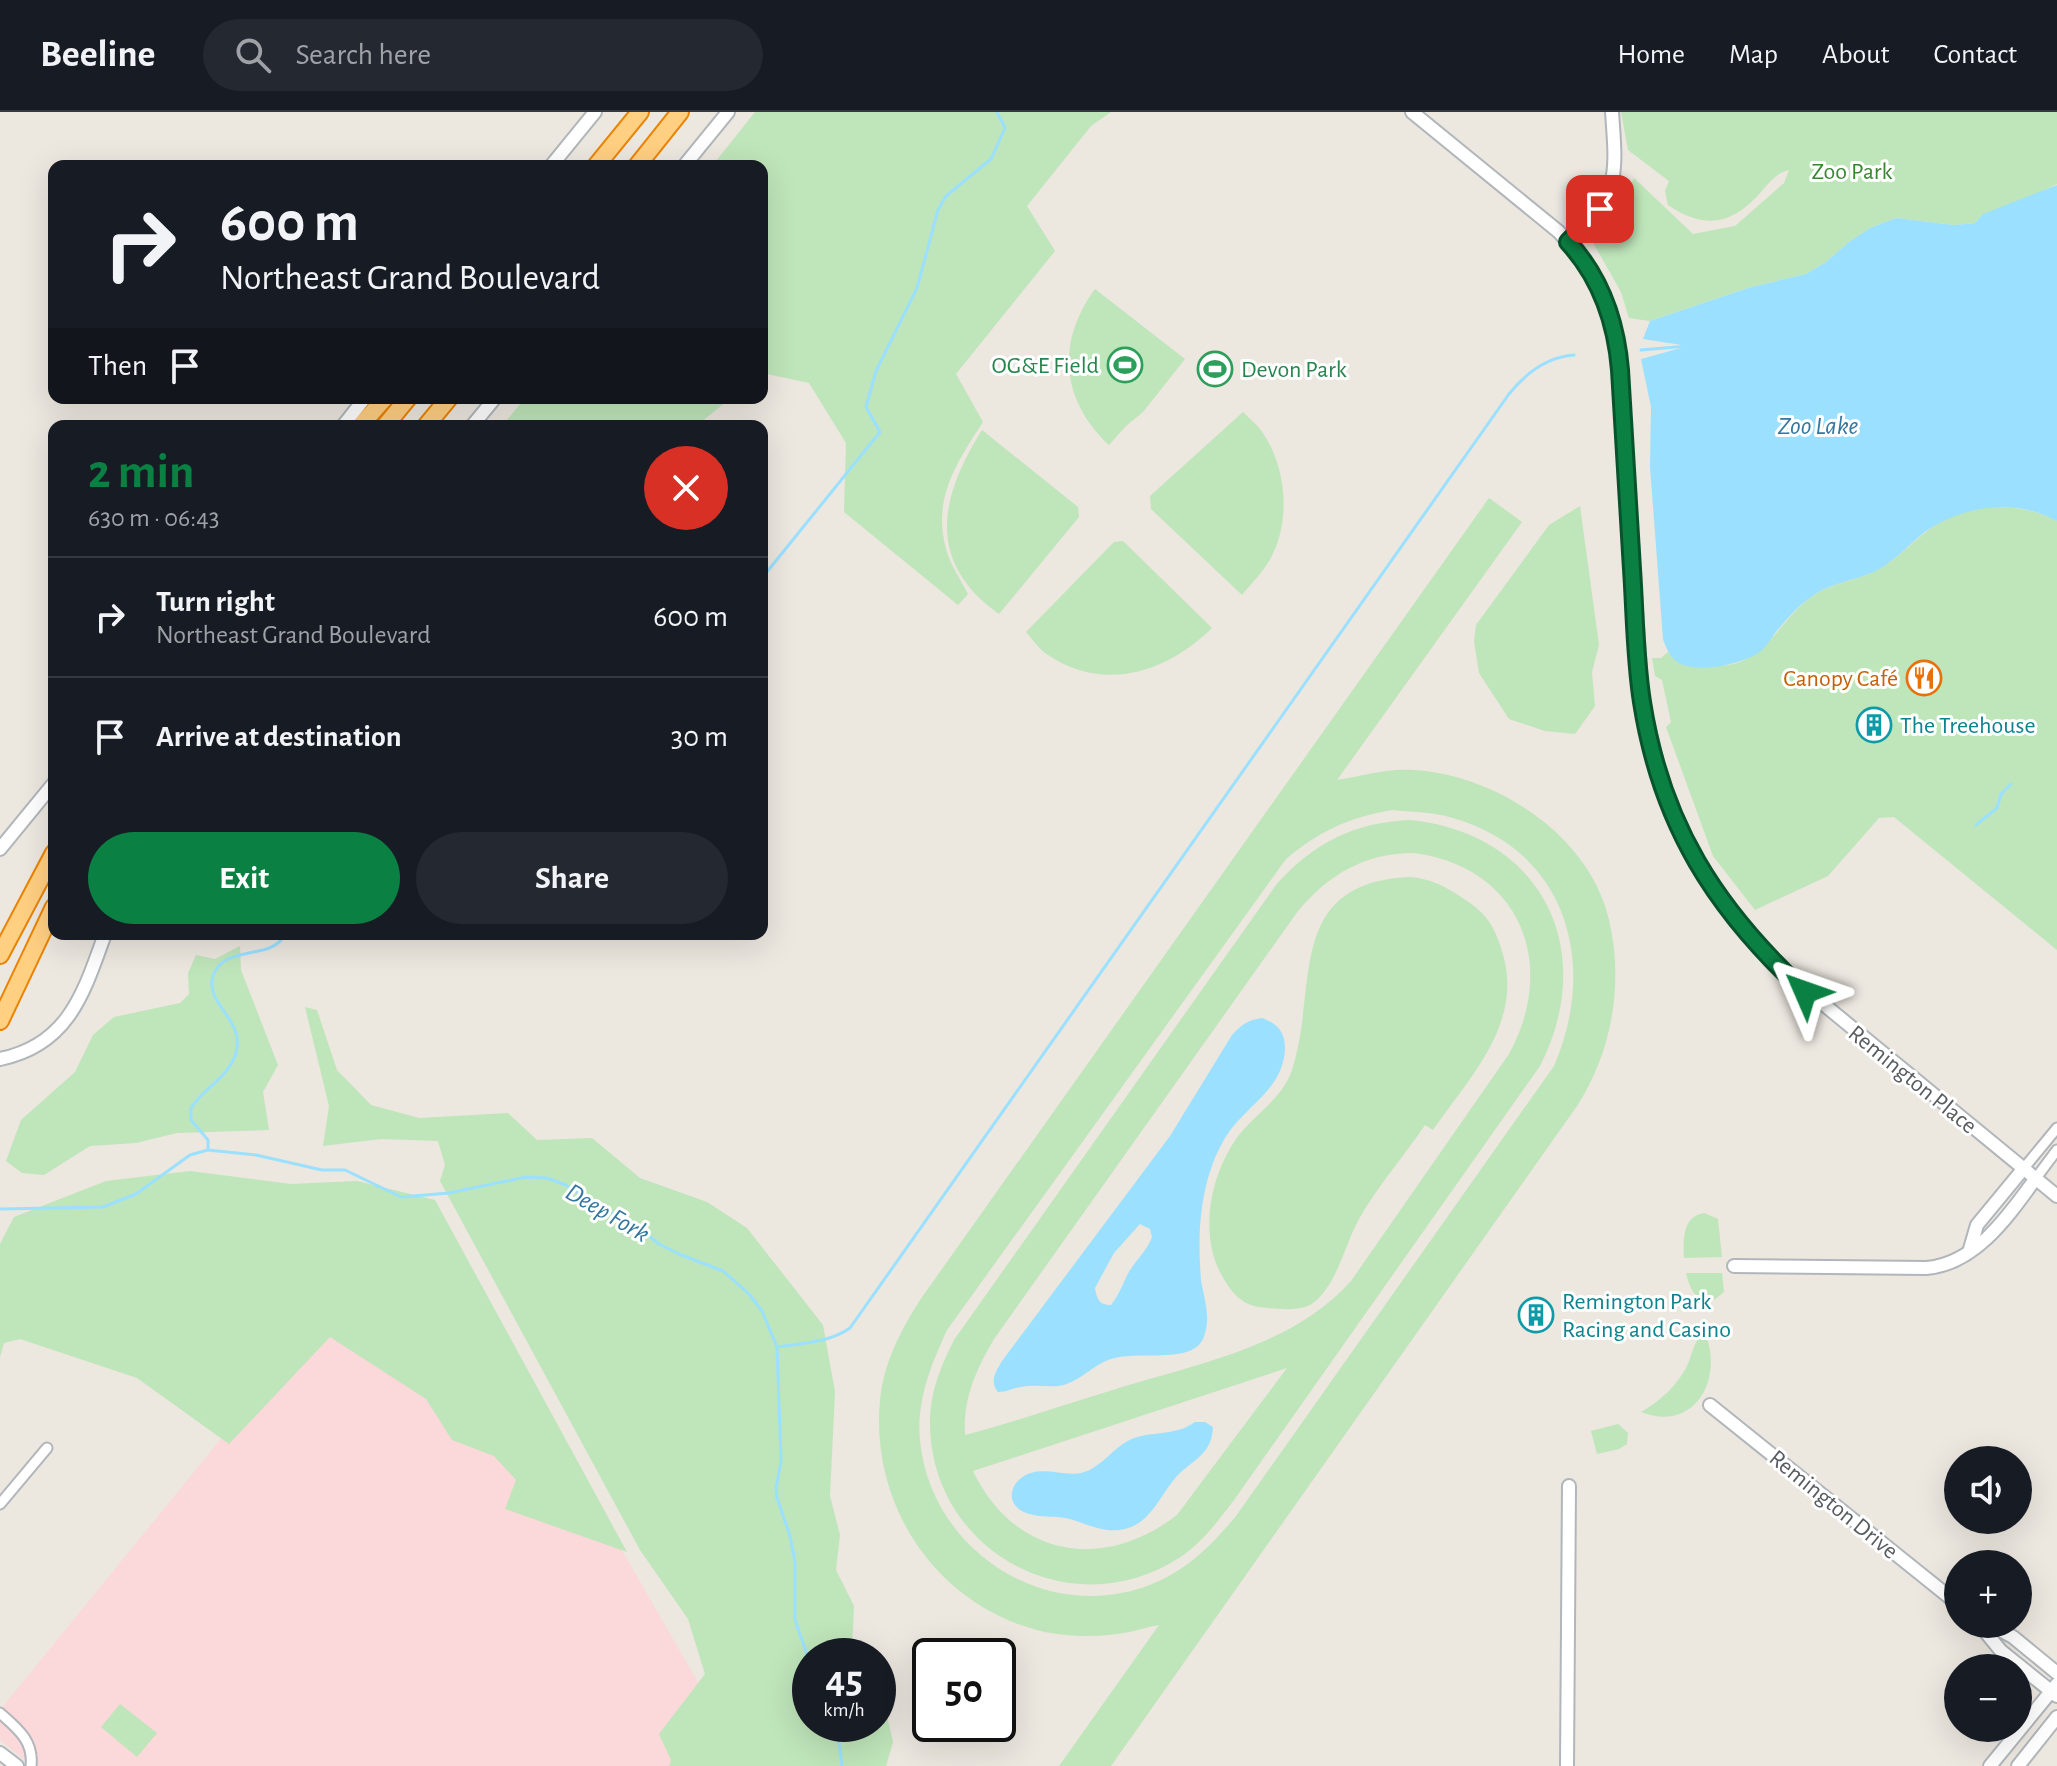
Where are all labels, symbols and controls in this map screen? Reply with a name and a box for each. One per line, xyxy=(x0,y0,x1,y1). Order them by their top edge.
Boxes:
search box xyxy=(203,19,763,91)
icon: search xyxy=(231,33,275,77)
text: Beeline xyxy=(40,36,155,74)
text: Search here xyxy=(295,40,431,70)
text: Home xyxy=(1618,41,1685,69)
text: Map xyxy=(1729,41,1778,69)
text: About xyxy=(1822,41,1890,69)
text: Contact xyxy=(1934,41,2017,69)
park label: Zoo Park xyxy=(1812,160,1893,184)
pin xyxy=(1566,175,1634,243)
icon: arrive xyxy=(1578,187,1622,231)
icon: right xyxy=(88,192,192,296)
text: 600 m xyxy=(220,195,359,251)
text: Northeast Grand Boulevard xyxy=(220,260,600,296)
icon: arrive xyxy=(163,344,207,388)
sports icon: OG&E Field xyxy=(1106,346,1144,384)
sports icon: Devon Park xyxy=(1196,350,1234,388)
text: Then xyxy=(88,351,147,381)
place label: OG&E Field xyxy=(992,354,1099,378)
place label: Devon Park xyxy=(1241,358,1347,382)
water label: Zoo Lake xyxy=(1778,413,1859,439)
button: close xyxy=(644,446,728,530)
text: 2 min xyxy=(88,449,195,497)
text: 630 m · 06:43 xyxy=(88,505,219,531)
text: Turn right xyxy=(156,587,275,617)
icon: right xyxy=(88,595,132,639)
text: 600 m xyxy=(653,602,728,632)
text: Northeast Grand Boulevard xyxy=(156,622,431,648)
restaurant icon: Canopy Café xyxy=(1905,659,1943,697)
place label: Canopy Café xyxy=(1783,667,1898,691)
building icon: The Treehouse xyxy=(1855,706,1893,744)
place label: The Treehouse xyxy=(1900,714,2036,738)
icon: arrive xyxy=(88,715,132,759)
text: Arrive at destination xyxy=(156,722,402,752)
text: 30 m xyxy=(671,722,728,752)
button: Exit xyxy=(88,832,400,924)
button: Share xyxy=(416,832,728,924)
position arrow xyxy=(1763,950,1847,1034)
street label: Remington Place xyxy=(1844,1021,1981,1139)
water label: Deep Fork xyxy=(561,1179,654,1247)
place label: Remington Park Racing and Casino xyxy=(1562,1290,1731,1342)
building icon: Remington Park Racing and Casino xyxy=(1517,1296,1555,1334)
street label: Remington Drive xyxy=(1765,1446,1902,1564)
map controls xyxy=(1944,1446,2032,1742)
button: sound xyxy=(1944,1446,2032,1534)
button: + xyxy=(1944,1550,2032,1638)
speed limit sign: 50 xyxy=(912,1638,1016,1742)
button: − xyxy=(1944,1654,2032,1742)
text: 45 xyxy=(825,1660,863,1700)
text: km/h xyxy=(823,1700,865,1720)

